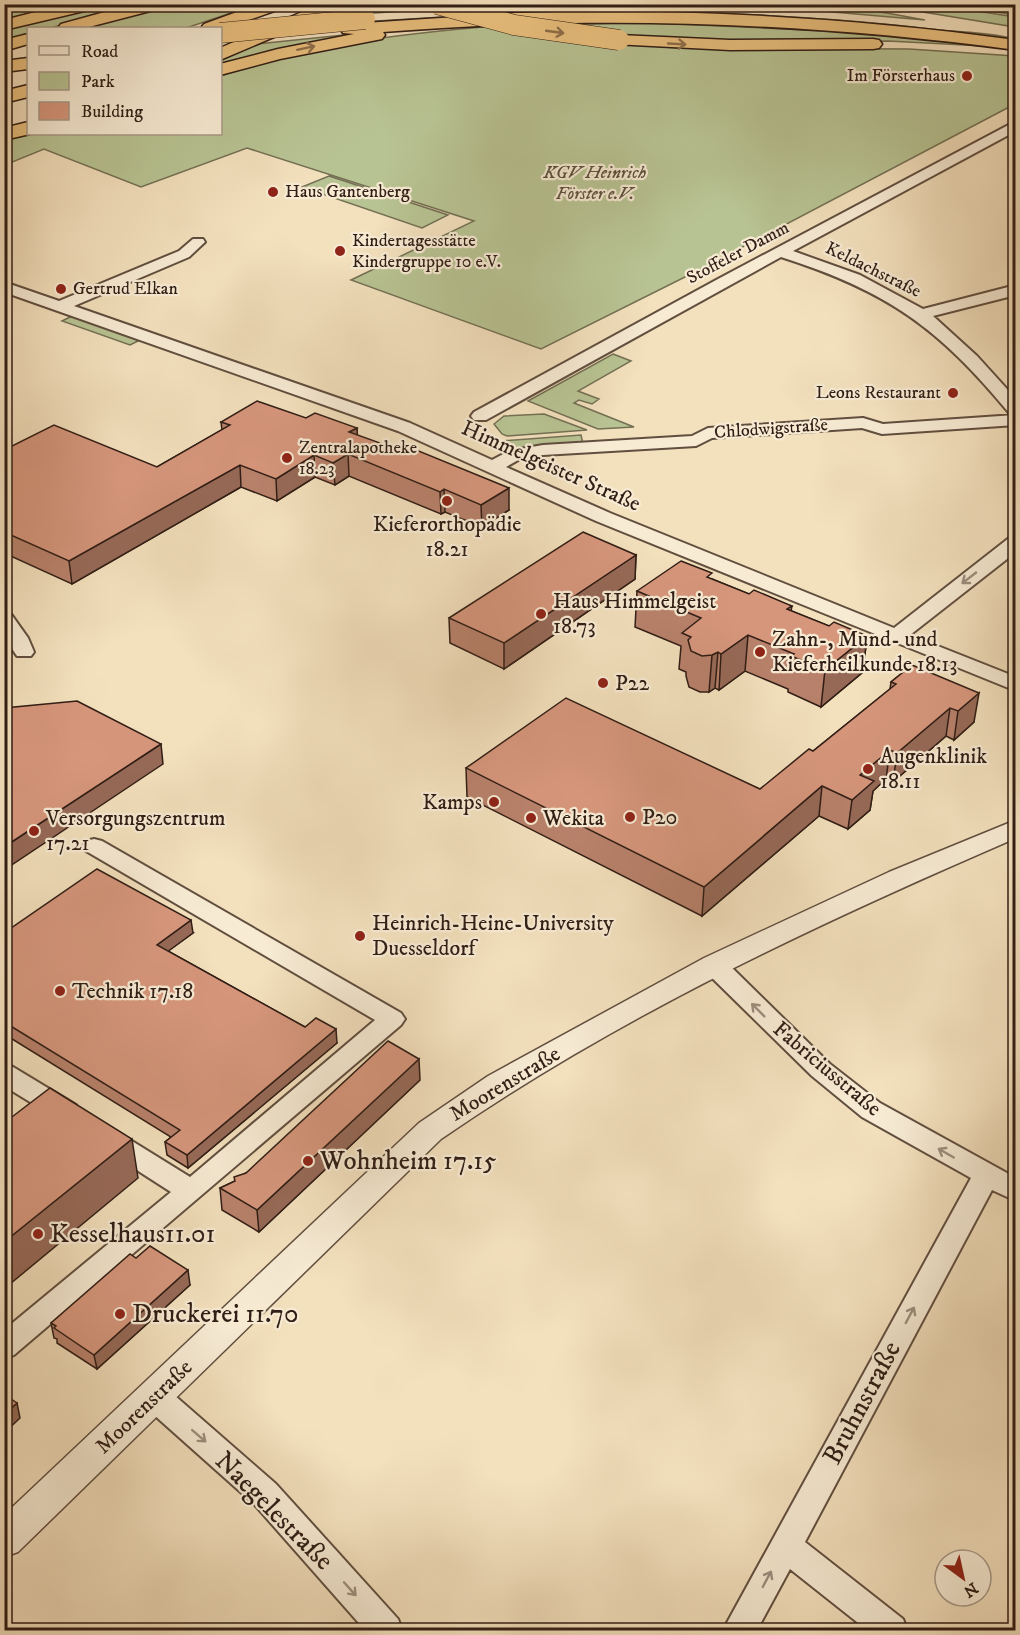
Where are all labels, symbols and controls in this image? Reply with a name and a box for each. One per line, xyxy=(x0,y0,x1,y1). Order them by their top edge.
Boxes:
one-way arrow xyxy=(545,26,565,37)
legend xyxy=(27,27,222,135)
one-way arrow xyxy=(667,38,687,49)
text: Road xyxy=(81,41,118,63)
one-way arrow xyxy=(296,42,315,53)
place label: Im Försterhaus xyxy=(847,65,955,87)
marker: Im Försterhaus xyxy=(960,69,974,83)
text: Park xyxy=(81,71,115,93)
text: Building xyxy=(81,101,143,123)
park label: KGV Heinrich Förster e.V. xyxy=(543,162,646,205)
place label: Haus Gantenberg xyxy=(285,181,410,203)
marker: Haus Gantenberg xyxy=(266,185,280,199)
street label: Stoffeler Damm xyxy=(683,217,793,289)
place label: Kindertagesstätte Kindergruppe 10 e.V. xyxy=(352,230,501,273)
street label: Keldachstraße xyxy=(822,237,924,303)
marker: Kindertagesstätte Kindergruppe 10 e.V. xyxy=(333,244,347,258)
place label: Gertrud Elkan xyxy=(73,278,178,300)
marker: Gertrud Elkan xyxy=(54,282,68,296)
place label: Leons Restaurant xyxy=(816,382,941,404)
marker: Leons Restaurant xyxy=(946,386,960,400)
street label: Himmelgeister Straße xyxy=(457,414,645,518)
street label: Chlodwigstraße xyxy=(713,414,829,444)
place label: Zentralapotheke 18.23 xyxy=(299,437,417,480)
marker: Zentralapotheke 18.23 xyxy=(280,451,294,465)
marker: Kieferorthopädie 18.21 xyxy=(440,494,454,508)
place label: Kieferorthopädie 18.21 xyxy=(373,511,521,563)
one-way arrow xyxy=(962,571,978,584)
place label: Haus Himmelgeist 18.73 xyxy=(553,588,716,640)
marker: Haus Himmelgeist 18.73 xyxy=(534,607,548,621)
place label: Zahn-, Mund- und Kieferheilkunde 18.13 xyxy=(772,626,957,678)
marker: Zahn-, Mund- und Kieferheilkunde 18.13 xyxy=(753,645,767,659)
place label: P22 xyxy=(615,670,650,697)
marker: P22 xyxy=(596,676,610,690)
place label: Augenklinik 18.11 xyxy=(880,743,987,795)
marker: Augenklinik 18.11 xyxy=(861,762,875,776)
place label: Kamps xyxy=(422,789,482,816)
marker: Kamps xyxy=(487,795,501,809)
place label: P20 xyxy=(642,804,677,831)
place label: Versorgungszentrum 17.21 xyxy=(45,805,226,857)
place label: Wekita xyxy=(542,805,605,832)
marker: P20 xyxy=(623,810,637,824)
marker: Wekita xyxy=(524,811,538,825)
marker: Versorgungszentrum 17.21 xyxy=(27,824,41,838)
place label: Heinrich-Heine-University Duesseldorf xyxy=(372,910,614,962)
marker: Heinrich-Heine-University Duesseldorf xyxy=(353,929,367,943)
place label: Technik 17.18 xyxy=(72,978,193,1005)
marker: Technik 17.18 xyxy=(53,984,67,998)
one-way arrow xyxy=(751,1003,765,1018)
street label: Fabriciusstraße xyxy=(767,1016,887,1122)
street label: Moorenstraße xyxy=(445,1040,565,1128)
place label: Wohnheim 17.15 xyxy=(319,1144,497,1178)
one-way arrow xyxy=(938,1147,955,1159)
marker: Wohnheim 17.15 xyxy=(301,1154,315,1168)
place label: Kesselhaus11.01 xyxy=(50,1217,215,1251)
marker: Kesselhaus11.01 xyxy=(31,1227,45,1241)
place label: Druckerei 11.70 xyxy=(132,1297,299,1331)
marker: Druckerei 11.70 xyxy=(113,1307,127,1321)
one-way arrow xyxy=(904,1307,916,1324)
street label: Bruhnstraße xyxy=(815,1335,909,1471)
street label: Moorenstraße xyxy=(90,1354,198,1460)
one-way arrow xyxy=(191,1429,206,1443)
street label: Naegelestraße xyxy=(207,1444,341,1578)
north arrow xyxy=(933,1548,993,1608)
one-way arrow xyxy=(761,1571,773,1588)
text: N xyxy=(960,1578,982,1602)
one-way arrow xyxy=(343,1582,357,1597)

